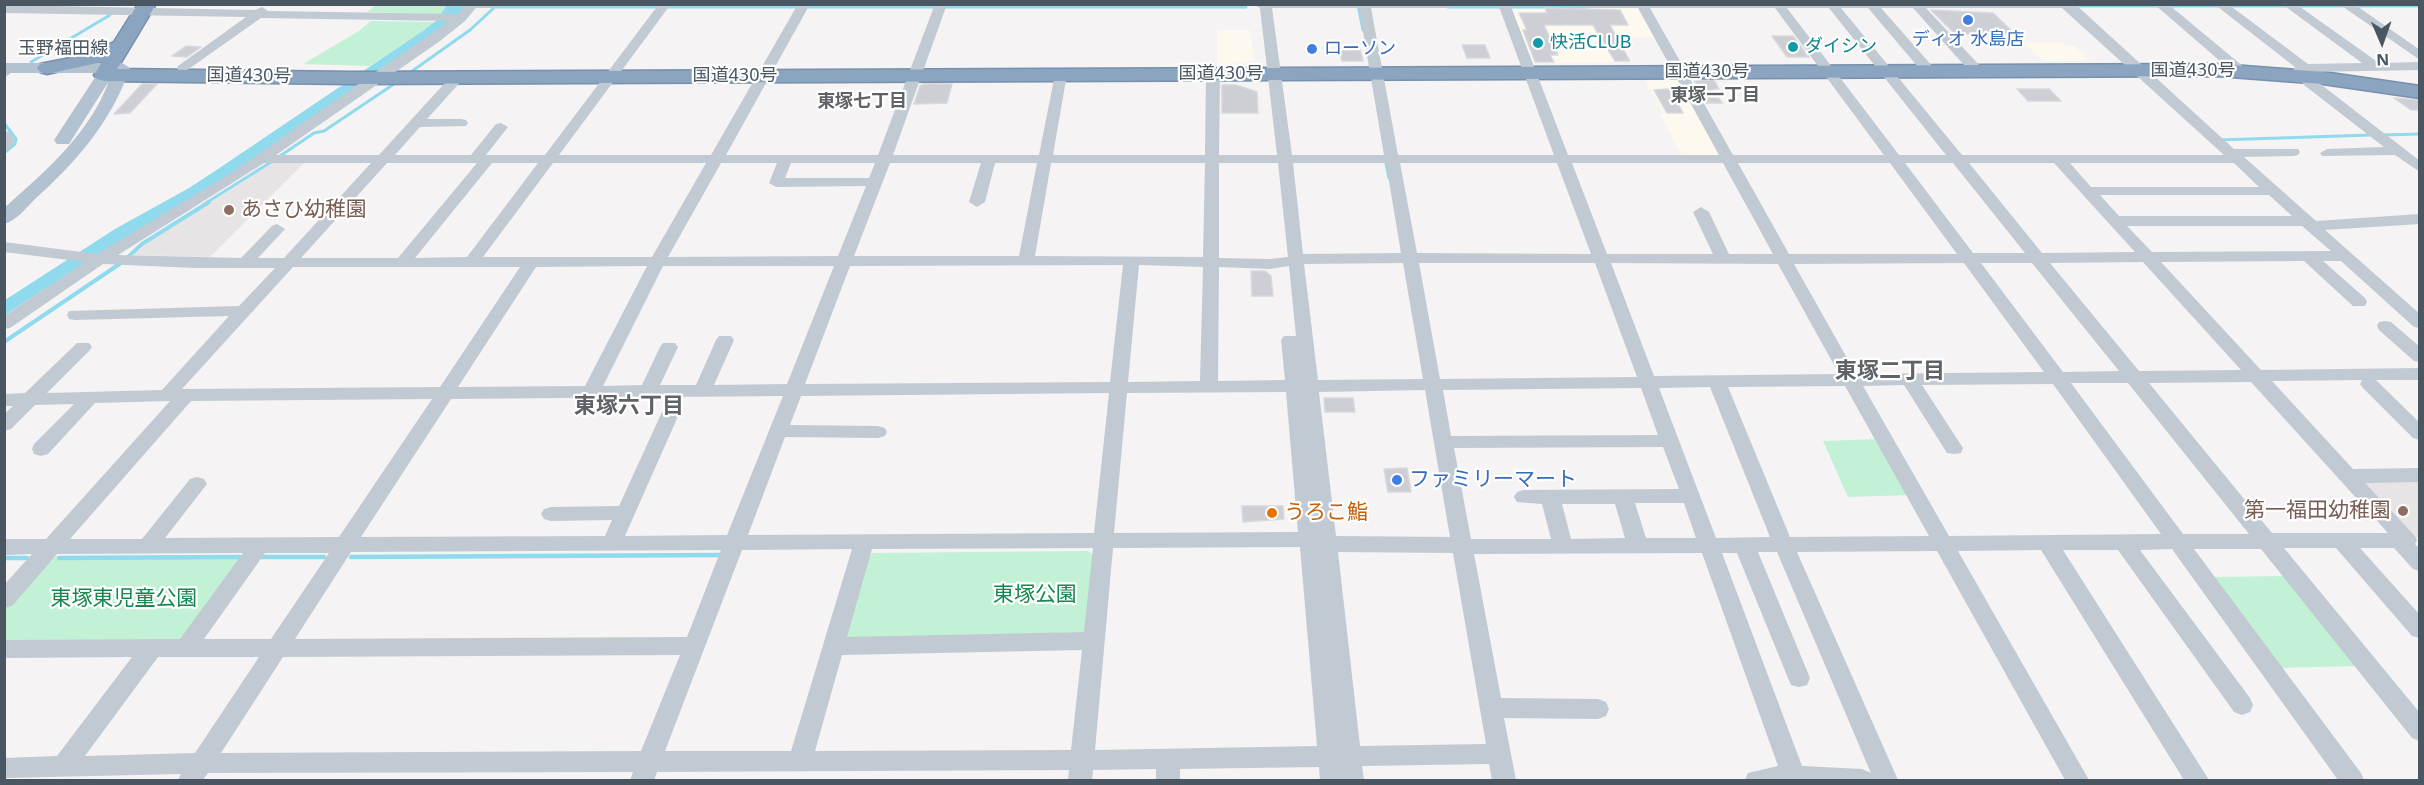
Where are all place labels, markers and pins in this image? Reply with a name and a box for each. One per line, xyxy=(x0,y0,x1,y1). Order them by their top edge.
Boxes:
marker: ディオ 水島店 xyxy=(1961,13,1975,27)
place label: ディオ 水島店 xyxy=(1912,29,2024,51)
place label: 快活CLUB xyxy=(1550,32,1631,54)
marker: 快活CLUB xyxy=(1531,36,1545,50)
place label: ダイシン xyxy=(1805,36,1877,58)
place label: ローソン xyxy=(1324,38,1396,60)
marker: ダイシン xyxy=(1786,40,1800,54)
marker: ローソン xyxy=(1305,42,1319,56)
place label: あさひ幼稚園 xyxy=(241,197,367,223)
marker: あさひ幼稚園 xyxy=(222,203,236,217)
place label: ファミリーマート xyxy=(1409,467,1577,493)
marker: ファミリーマート xyxy=(1390,473,1404,487)
place label: 第一福田幼稚園 xyxy=(2244,498,2391,524)
place label: うろこ鮨 xyxy=(1284,500,1368,526)
marker: 第一福田幼稚園 xyxy=(2396,504,2410,518)
marker: うろこ鮨 xyxy=(1265,506,1279,520)

